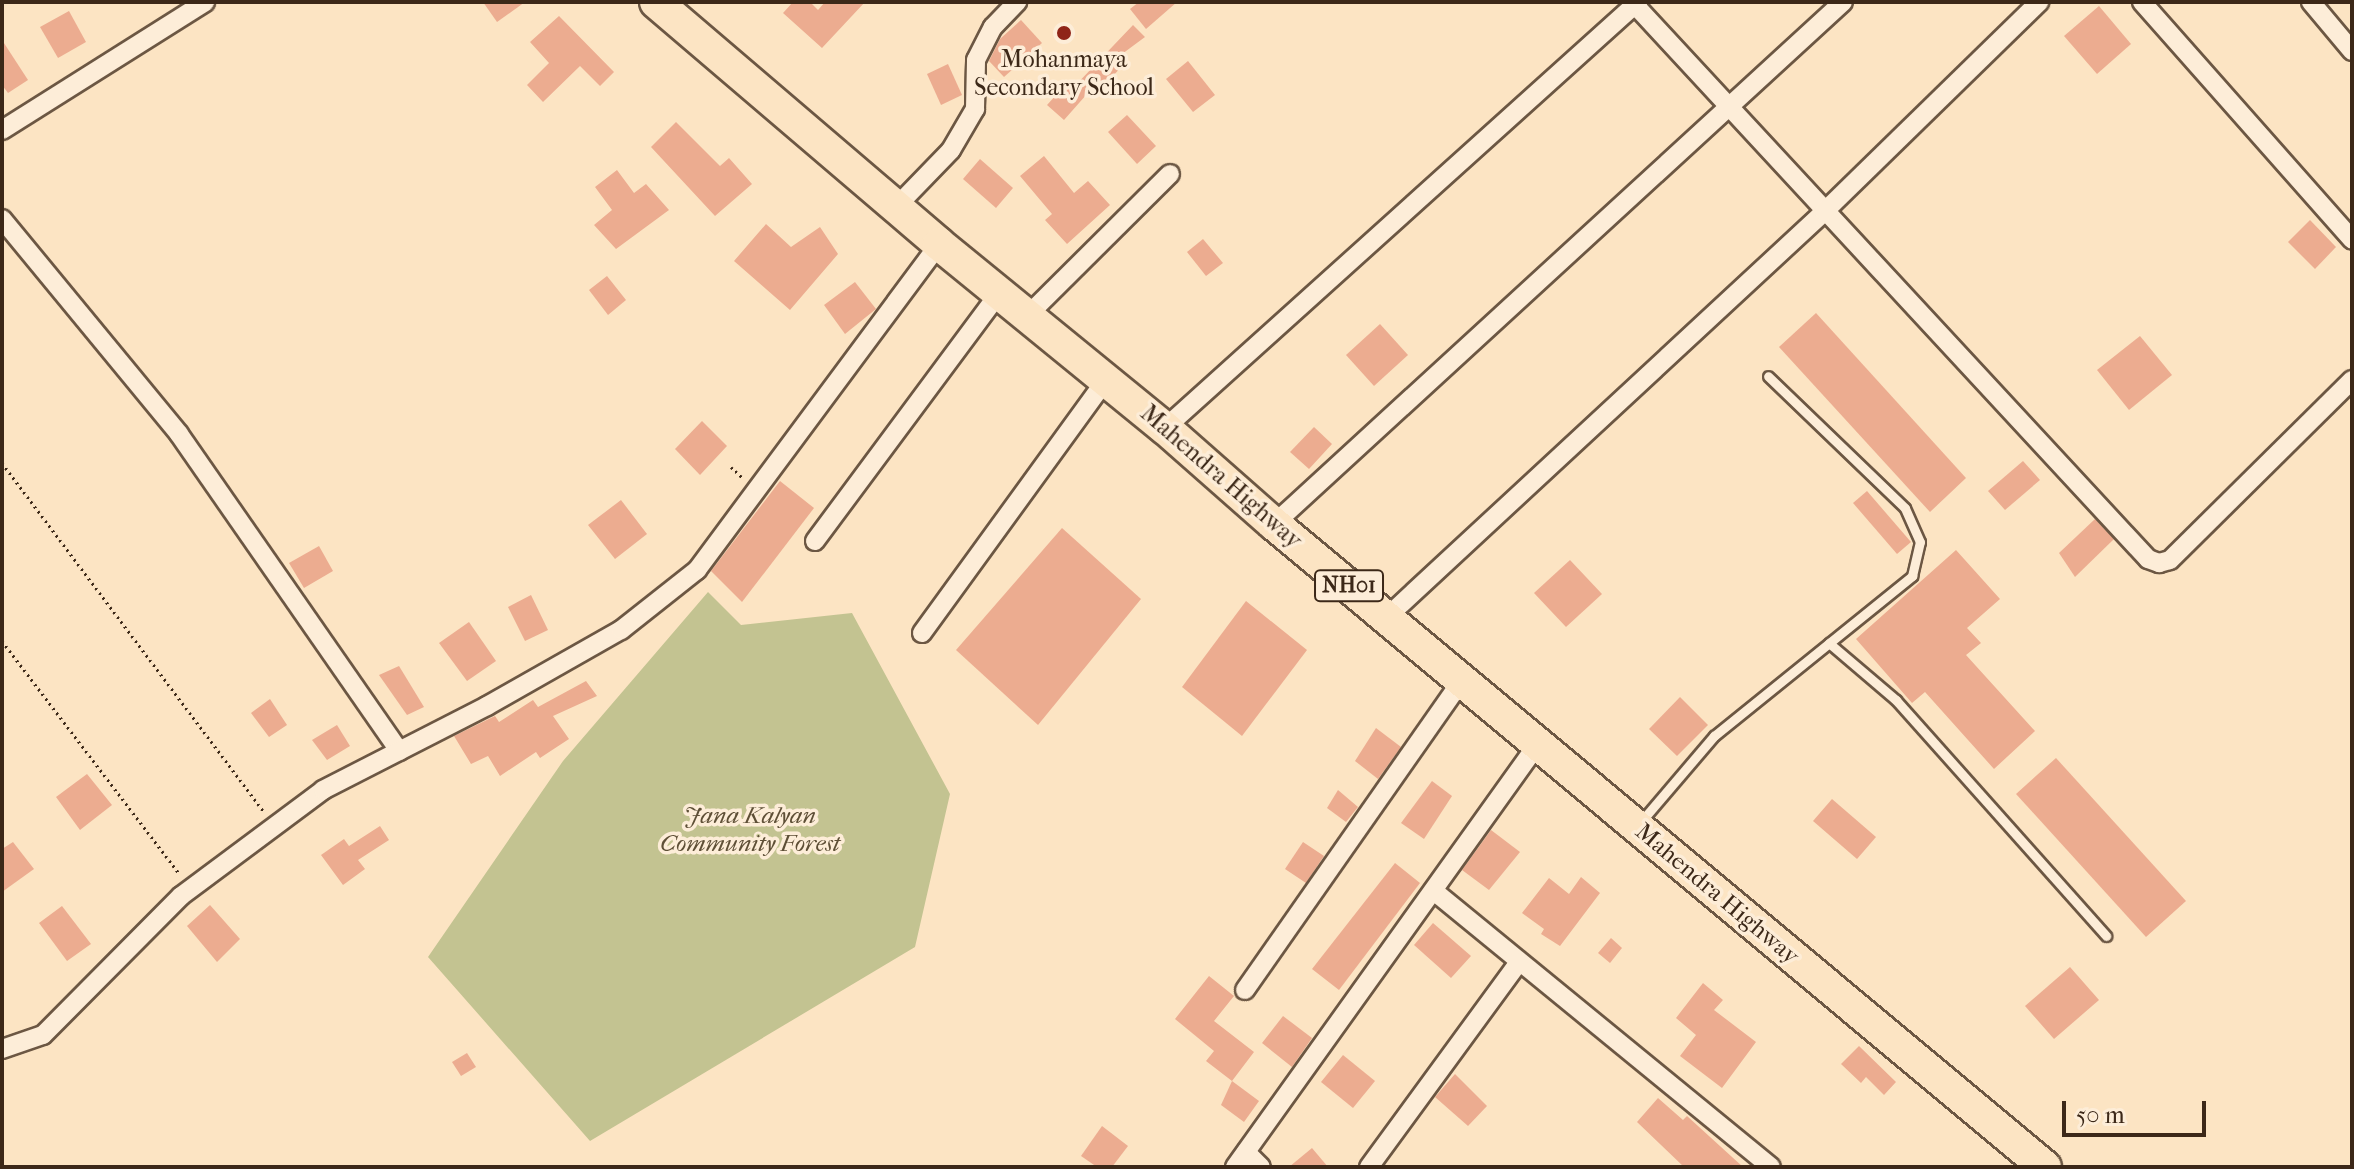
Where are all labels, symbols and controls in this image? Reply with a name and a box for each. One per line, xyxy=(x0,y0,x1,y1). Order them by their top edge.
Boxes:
marker: Mohanmaya Secondary School xyxy=(1055,24,1073,42)
place label: Mohanmaya Secondary School xyxy=(974,46,1154,102)
street label: Mahendra Highway xyxy=(1134,399,1308,555)
road number: NH01 xyxy=(1313,568,1385,604)
park label: Jana Kalyan Community Forest xyxy=(660,802,840,858)
street label: Mahendra Highway xyxy=(1629,817,1805,971)
scale bar xyxy=(2066,1085,2210,1135)
text: 50 m xyxy=(2076,1101,2125,1129)

